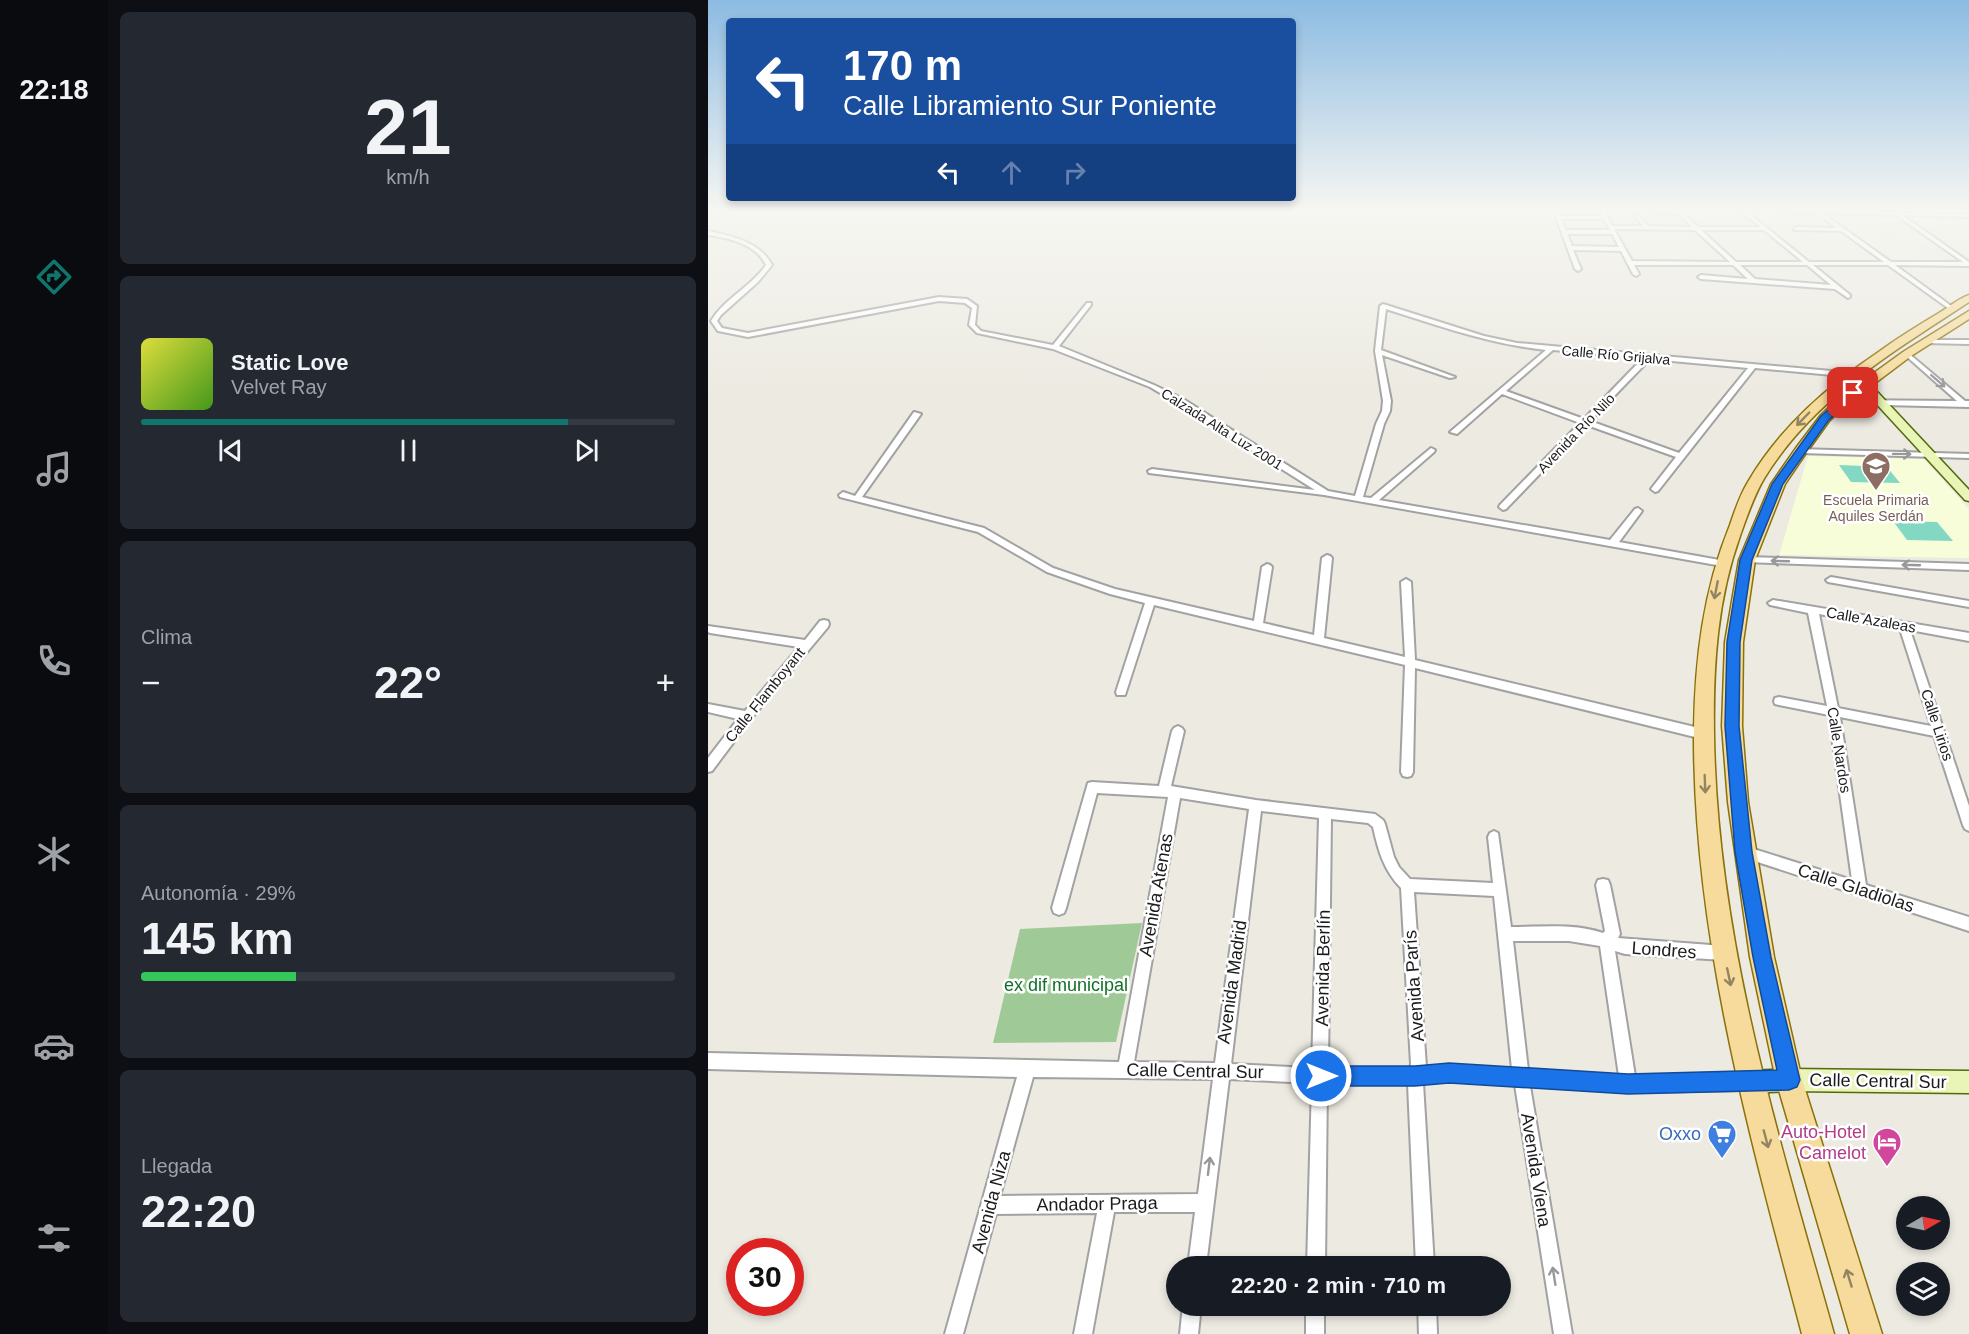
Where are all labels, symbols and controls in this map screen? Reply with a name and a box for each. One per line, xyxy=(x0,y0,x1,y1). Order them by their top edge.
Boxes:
icon: left xyxy=(744,42,822,120)
text: 170 m xyxy=(843,42,962,89)
text: 22:18 xyxy=(19,75,89,105)
text: 21 xyxy=(365,83,451,171)
text: Calle Libramiento Sur Poniente xyxy=(843,91,1217,121)
icon: left xyxy=(932,156,965,189)
icon: ahead xyxy=(995,156,1028,189)
icon: right xyxy=(1058,156,1091,189)
text: km/h xyxy=(386,166,430,188)
icon: directions xyxy=(33,256,75,298)
street label: Calle Río Grijalva xyxy=(1561,342,1671,368)
text: Static Love xyxy=(231,350,348,375)
pin xyxy=(1827,367,1878,418)
one-way arrow xyxy=(1930,374,1945,388)
text: Velvet Ray xyxy=(231,376,327,398)
icon: arrive xyxy=(1836,376,1869,409)
street label: Calzada Alta Luz 2001 xyxy=(1158,385,1286,473)
street label: Avenida Río Nilo xyxy=(1534,390,1618,476)
one-way arrow xyxy=(1796,411,1810,426)
icon: previous xyxy=(214,434,247,467)
icon: pause xyxy=(392,434,425,467)
icon: next xyxy=(570,434,603,467)
icon: music xyxy=(33,448,75,490)
one-way arrow xyxy=(1891,448,1911,459)
school or university icon: Escuela Primaria Aquiles Serdán xyxy=(1860,450,1892,492)
place label: Escuela Primaria Aquiles Serdán xyxy=(1823,492,1929,524)
one-way arrow xyxy=(1770,556,1790,567)
one-way arrow xyxy=(1901,560,1921,571)
one-way arrow xyxy=(1710,580,1721,599)
street label: Calle Azaleas xyxy=(1825,603,1917,636)
text: Clima xyxy=(141,626,192,648)
icon: phone xyxy=(33,640,75,682)
street label: Calle Flamboyant xyxy=(721,643,808,745)
text: 22° xyxy=(374,657,442,708)
text: − xyxy=(141,664,160,701)
text: + xyxy=(656,664,675,701)
street label: Calle Lirios xyxy=(1918,687,1957,763)
street label: Calle Nardos xyxy=(1824,706,1855,794)
one-way arrow xyxy=(1699,774,1710,794)
street label: Avenida Atenas xyxy=(1135,832,1177,958)
icon: climate xyxy=(33,833,75,875)
street label: Calle Gladiolas xyxy=(1795,860,1917,916)
text: Autonomía · 29% xyxy=(141,882,296,904)
street label: Avenida Berlín xyxy=(1312,909,1334,1027)
text: 145 km xyxy=(141,913,294,964)
street label: Avenida Madrid xyxy=(1213,919,1251,1045)
street label: Avenida París xyxy=(1400,930,1428,1042)
street label: Londres xyxy=(1631,938,1697,962)
one-way arrow xyxy=(1724,967,1735,987)
park label: ex dif municipal xyxy=(1004,975,1128,995)
icon: car xyxy=(33,1025,75,1067)
position arrow xyxy=(1289,1044,1353,1108)
street label: Calle Central Sur xyxy=(1126,1060,1264,1082)
street label: Calle Central Sur xyxy=(1809,1070,1947,1092)
street label: Avenida Viena xyxy=(1517,1111,1555,1230)
supermarket icon: Oxxo xyxy=(1706,1118,1738,1160)
place label: Auto-Hotel Camelot xyxy=(1781,1122,1866,1163)
place label: Oxxo xyxy=(1659,1124,1701,1144)
hotel icon: Auto-Hotel Camelot xyxy=(1871,1126,1903,1168)
one-way arrow xyxy=(1761,1129,1772,1148)
street label: Avenida Niza xyxy=(968,1147,1015,1256)
text: Llegada xyxy=(141,1155,212,1177)
one-way arrow xyxy=(1203,1157,1214,1177)
text: 22:20 xyxy=(141,1186,256,1237)
street label: Andador Praga xyxy=(1036,1193,1159,1215)
north arrow xyxy=(1896,1196,1950,1250)
map controls xyxy=(1896,1196,1950,1316)
icon: filters xyxy=(33,1217,75,1259)
speed limit sign: 30 xyxy=(726,1238,804,1316)
button: layers xyxy=(1896,1262,1950,1316)
one-way arrow xyxy=(1548,1267,1559,1287)
one-way arrow xyxy=(1843,1269,1854,1288)
text: 22:20 · 2 min · 710 m xyxy=(1231,1273,1446,1298)

